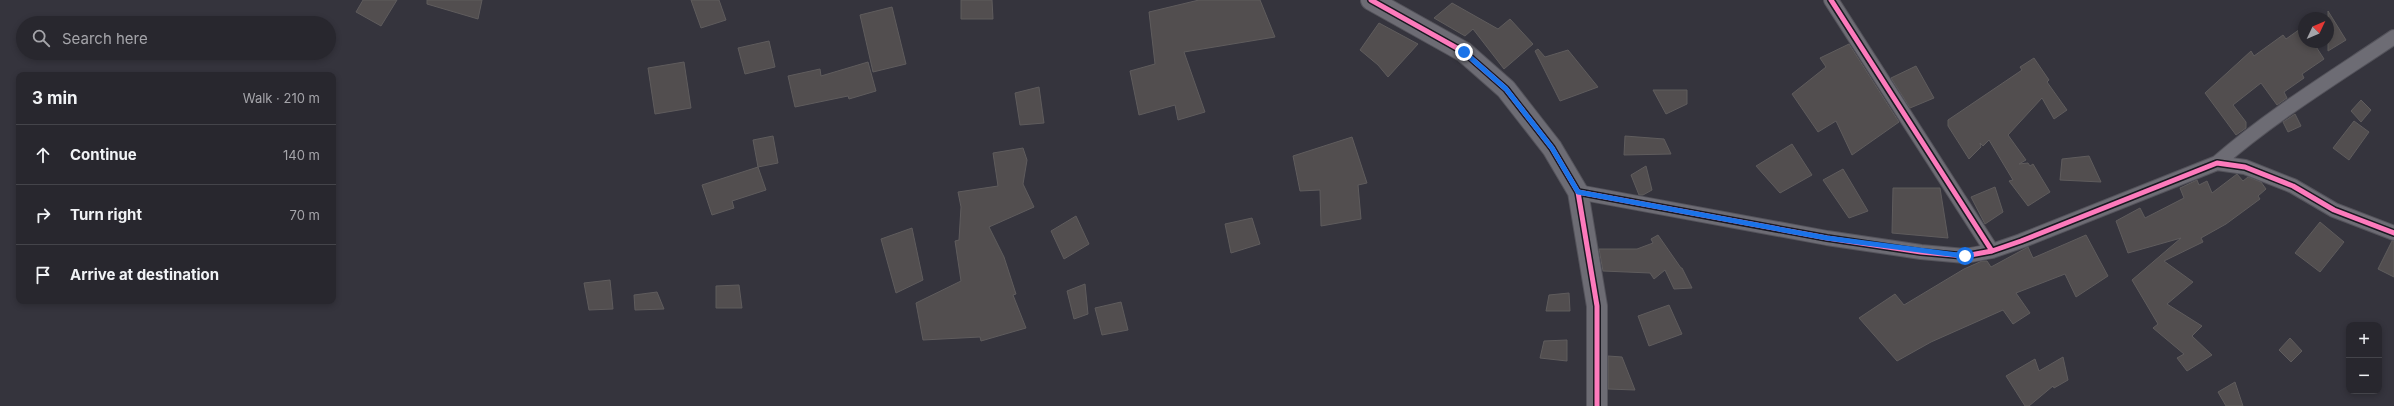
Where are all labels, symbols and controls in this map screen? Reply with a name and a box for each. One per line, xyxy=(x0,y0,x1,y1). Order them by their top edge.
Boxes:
north arrow xyxy=(2298,12,2334,48)
search box xyxy=(16,16,336,60)
icon: search xyxy=(30,27,52,49)
text: Search here xyxy=(62,29,148,48)
route end xyxy=(1455,43,1473,61)
text: 3 min xyxy=(32,88,78,108)
text: Walk · 210 m xyxy=(243,90,320,106)
icon: ahead xyxy=(32,144,54,166)
text: Continue xyxy=(70,145,137,164)
text: 140 m xyxy=(283,147,320,163)
icon: right xyxy=(32,204,54,226)
text: Turn right xyxy=(70,205,142,224)
text: 70 m xyxy=(290,207,320,223)
route start xyxy=(1956,247,1974,265)
icon: arrive xyxy=(32,264,54,286)
text: Arrive at destination xyxy=(70,265,219,284)
map controls xyxy=(2346,322,2382,394)
button: + xyxy=(2346,322,2382,358)
button: − xyxy=(2346,358,2382,394)

